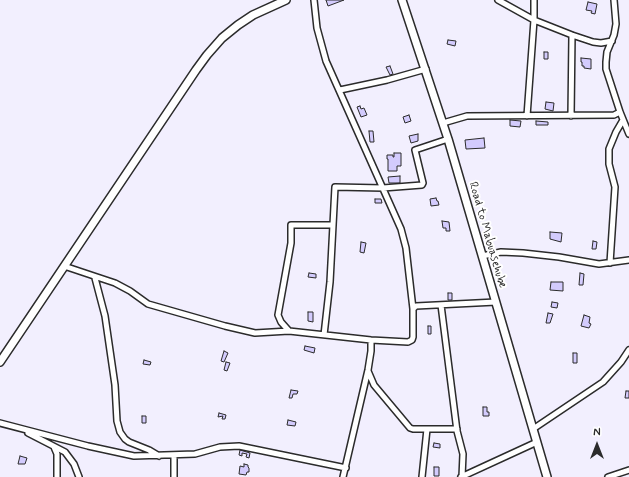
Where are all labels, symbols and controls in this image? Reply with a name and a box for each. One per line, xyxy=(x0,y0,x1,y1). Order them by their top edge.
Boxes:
street label: Road to Mabuasehube xyxy=(465,180,509,290)
north arrow xyxy=(577,425,617,465)
text: N xyxy=(593,426,601,440)

